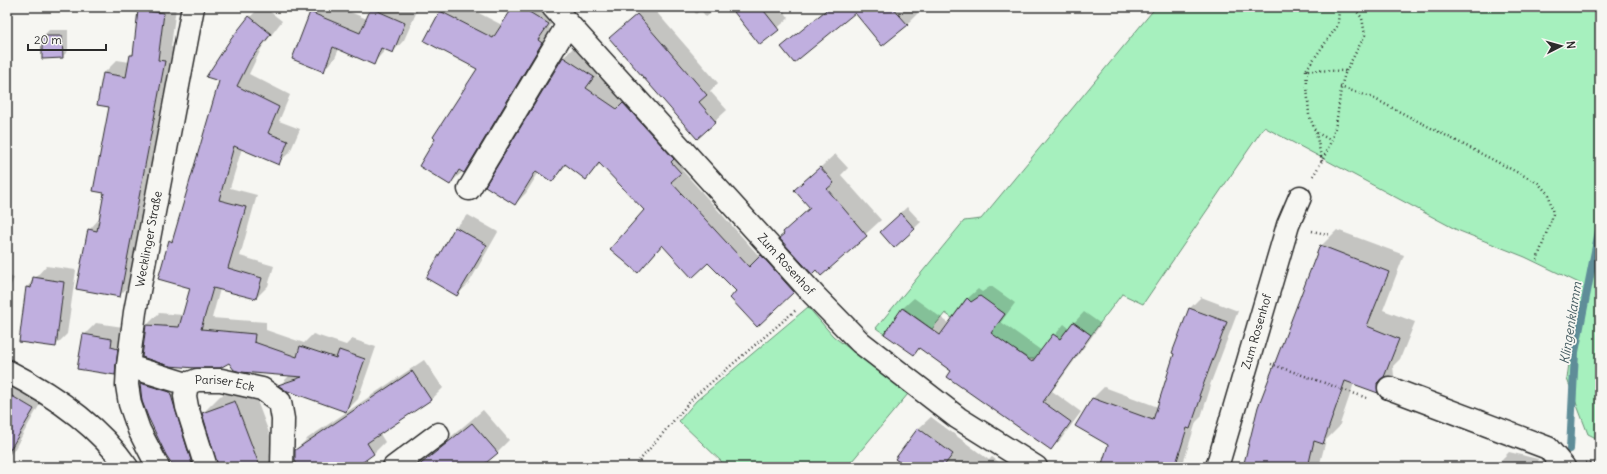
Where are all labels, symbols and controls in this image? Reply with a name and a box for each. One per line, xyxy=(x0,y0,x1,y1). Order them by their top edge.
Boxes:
scale bar xyxy=(28,26,106,52)
north arrow xyxy=(1541,26,1581,66)
text: 20 m xyxy=(34,32,62,47)
text: N xyxy=(1564,40,1578,49)
street label: Wecklinger Straße xyxy=(132,190,165,288)
street label: Zum Rosenhof xyxy=(755,230,819,298)
water label: Klingenklamm xyxy=(1556,280,1585,365)
street label: Zum Rosenhof xyxy=(1238,291,1275,371)
street label: Pariser Eck xyxy=(195,372,256,394)

